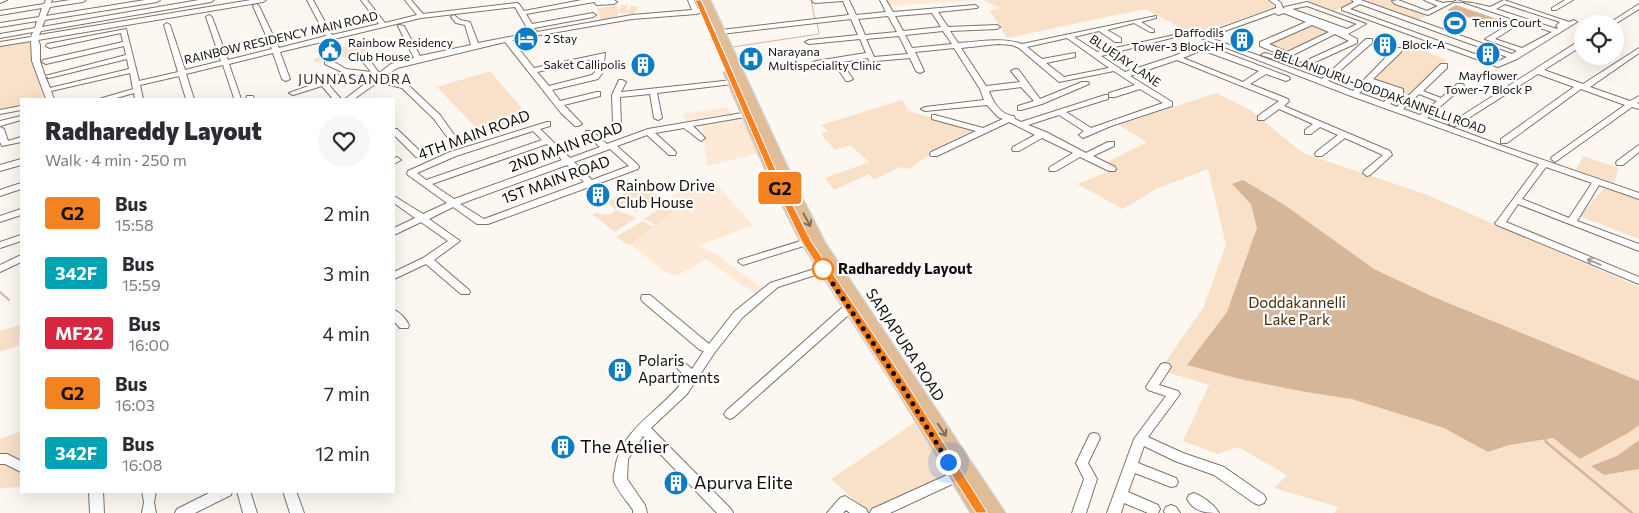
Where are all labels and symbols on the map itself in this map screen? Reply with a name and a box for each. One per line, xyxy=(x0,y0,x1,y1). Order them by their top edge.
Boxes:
street label: RAINBOW RESIDENCY MAIN ROAD xyxy=(183,8,379,66)
sports icon: Tennis Court xyxy=(1442,10,1468,36)
place label: Tennis Court xyxy=(1472,15,1542,29)
place label: Daffodils Tower-3 Block-H xyxy=(1131,25,1224,53)
hotel icon: 2 Stay xyxy=(513,26,539,52)
building icon: Daffodils Tower-3 Block-H xyxy=(1229,27,1255,53)
place label: 2 Stay xyxy=(544,31,577,45)
street label: BLUEJAY LANE xyxy=(1087,31,1164,90)
building icon: Block-A xyxy=(1372,32,1398,58)
place label: Rainbow Residency Club House xyxy=(348,35,453,63)
public building icon: Rainbow Residency Club House xyxy=(317,37,343,63)
place label: Block-A xyxy=(1402,37,1445,51)
building icon: Mayflower Tower-7 Block P xyxy=(1475,41,1501,67)
place label: Narayana Multispeciality Clinic xyxy=(768,44,881,72)
hospital icon: Narayana Multispeciality Clinic xyxy=(738,46,764,72)
street label: BELLANDURU-DODDAKANNELLI ROAD xyxy=(1272,46,1488,136)
building icon: Saket Callipolis xyxy=(630,52,656,78)
place label: Saket Callipolis xyxy=(543,57,626,71)
place label: Mayflower Tower-7 Block P xyxy=(1444,68,1533,96)
district label: JUNNASANDRA xyxy=(298,70,412,87)
street label: 4TH MAIN ROAD xyxy=(415,105,532,163)
street label: 2ND MAIN ROAD xyxy=(506,117,625,175)
street label: 1ST MAIN ROAD xyxy=(499,151,612,207)
line badge: G2 xyxy=(758,172,802,204)
place label: Rainbow Drive Club House xyxy=(616,176,715,211)
building icon: Rainbow Drive Club House xyxy=(585,182,611,208)
one-way arrow xyxy=(803,212,812,227)
one-way arrow xyxy=(1587,257,1602,267)
marker: Radhareddy Layout xyxy=(812,258,834,280)
place label: Radhareddy Layout xyxy=(838,259,972,277)
street label: SARJAPURA ROAD xyxy=(863,285,949,404)
park label: Doddakannelli Lake Park xyxy=(1248,293,1346,328)
place label: Polaris Apartments xyxy=(638,351,720,386)
building icon: Polaris Apartments xyxy=(607,357,633,383)
one-way arrow xyxy=(937,423,947,437)
building icon: The Atelier xyxy=(550,434,576,460)
place label: The Atelier xyxy=(580,435,669,457)
your location xyxy=(936,450,961,475)
building icon: Apurva Elite xyxy=(663,470,689,496)
place label: Apurva Elite xyxy=(694,471,793,493)

